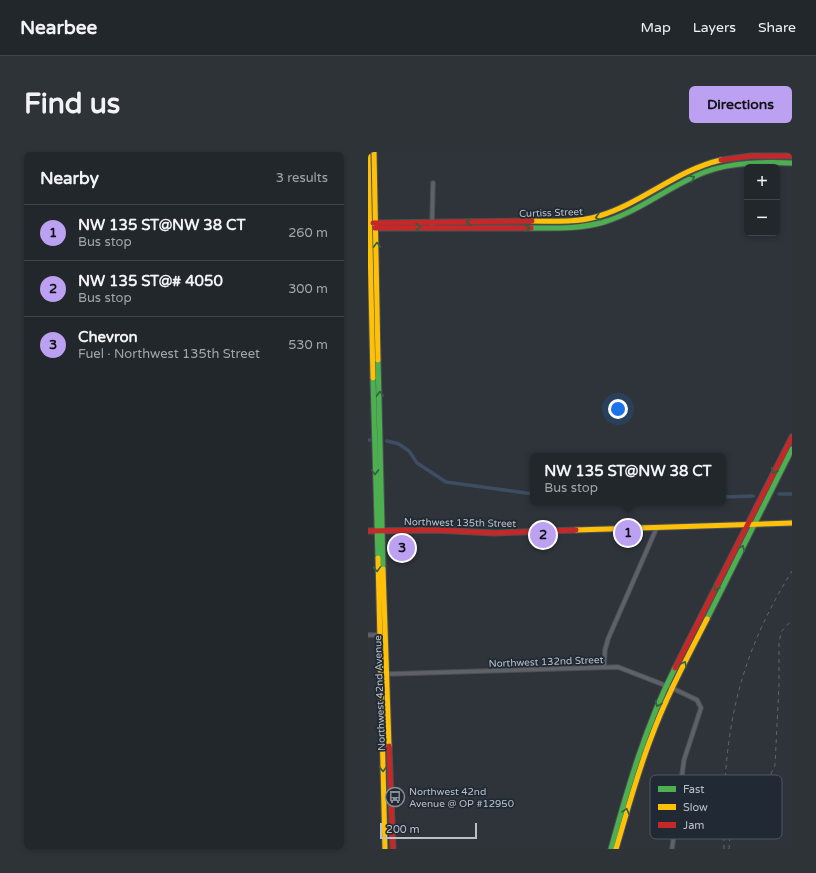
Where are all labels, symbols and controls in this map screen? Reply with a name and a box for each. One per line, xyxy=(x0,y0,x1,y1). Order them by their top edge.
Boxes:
text: Nearbee xyxy=(20,17,97,39)
text: Map xyxy=(641,19,671,36)
text: Layers xyxy=(693,19,736,36)
text: Share xyxy=(758,19,796,36)
button: Directions xyxy=(689,86,792,123)
text: Find us xyxy=(24,87,120,121)
map controls xyxy=(744,164,780,236)
button: + xyxy=(744,164,780,200)
text: Nearby xyxy=(40,168,99,189)
text: 3 results xyxy=(276,170,328,186)
one-way arrow xyxy=(688,175,696,183)
button: − xyxy=(744,200,780,236)
street label: Curtiss Street xyxy=(519,206,583,220)
one-way arrow xyxy=(595,212,602,221)
text: NW 135 ST@NW 38 CT xyxy=(78,216,246,234)
one-way arrow xyxy=(466,218,472,226)
one-way arrow xyxy=(415,223,421,231)
one-way arrow xyxy=(524,224,530,232)
text: 1 xyxy=(49,225,57,241)
text: 260 m xyxy=(288,225,328,241)
text: Bus stop xyxy=(78,234,132,250)
one-way arrow xyxy=(373,242,381,248)
text: NW 135 ST@# 4050 xyxy=(78,272,223,290)
text: 2 xyxy=(49,281,57,297)
text: 300 m xyxy=(288,281,328,297)
text: Bus stop xyxy=(78,290,132,306)
text: Chevron xyxy=(78,328,138,346)
text: 3 xyxy=(49,337,57,353)
text: 530 m xyxy=(288,337,328,353)
text: Fuel · Northwest 135th Street xyxy=(78,346,260,362)
one-way arrow xyxy=(376,391,384,397)
your location xyxy=(608,399,628,419)
popup xyxy=(530,453,726,505)
text: NW 135 ST@NW 38 CT xyxy=(544,462,712,480)
one-way arrow xyxy=(772,467,779,475)
one-way arrow xyxy=(371,469,380,475)
text: Bus stop xyxy=(544,480,598,496)
street label: Northwest 135th Street xyxy=(404,516,516,530)
pin: 1 xyxy=(615,518,641,548)
pin: 2 xyxy=(530,520,556,550)
pin: 3 xyxy=(389,533,415,563)
one-way arrow xyxy=(737,545,745,553)
one-way arrow xyxy=(373,566,381,572)
one-way arrow xyxy=(713,583,721,591)
street label: Northwest 42nd Avenue xyxy=(372,635,388,751)
street label: Northwest 132nd Street xyxy=(488,654,604,670)
one-way arrow xyxy=(679,661,686,669)
one-way arrow xyxy=(655,701,663,708)
one-way arrow xyxy=(378,766,387,772)
legend xyxy=(650,775,782,839)
text: Fast xyxy=(683,783,704,796)
bus stop icon: Northwest 42nd Avenue @ OP #12950 xyxy=(384,786,406,808)
place label: Northwest 42nd Avenue @ OP #12950 xyxy=(409,786,514,810)
text: Slow xyxy=(683,801,708,814)
one-way arrow xyxy=(621,808,630,815)
text: Jam xyxy=(683,819,704,832)
scale bar xyxy=(380,821,477,840)
text: 200 m xyxy=(386,823,420,836)

